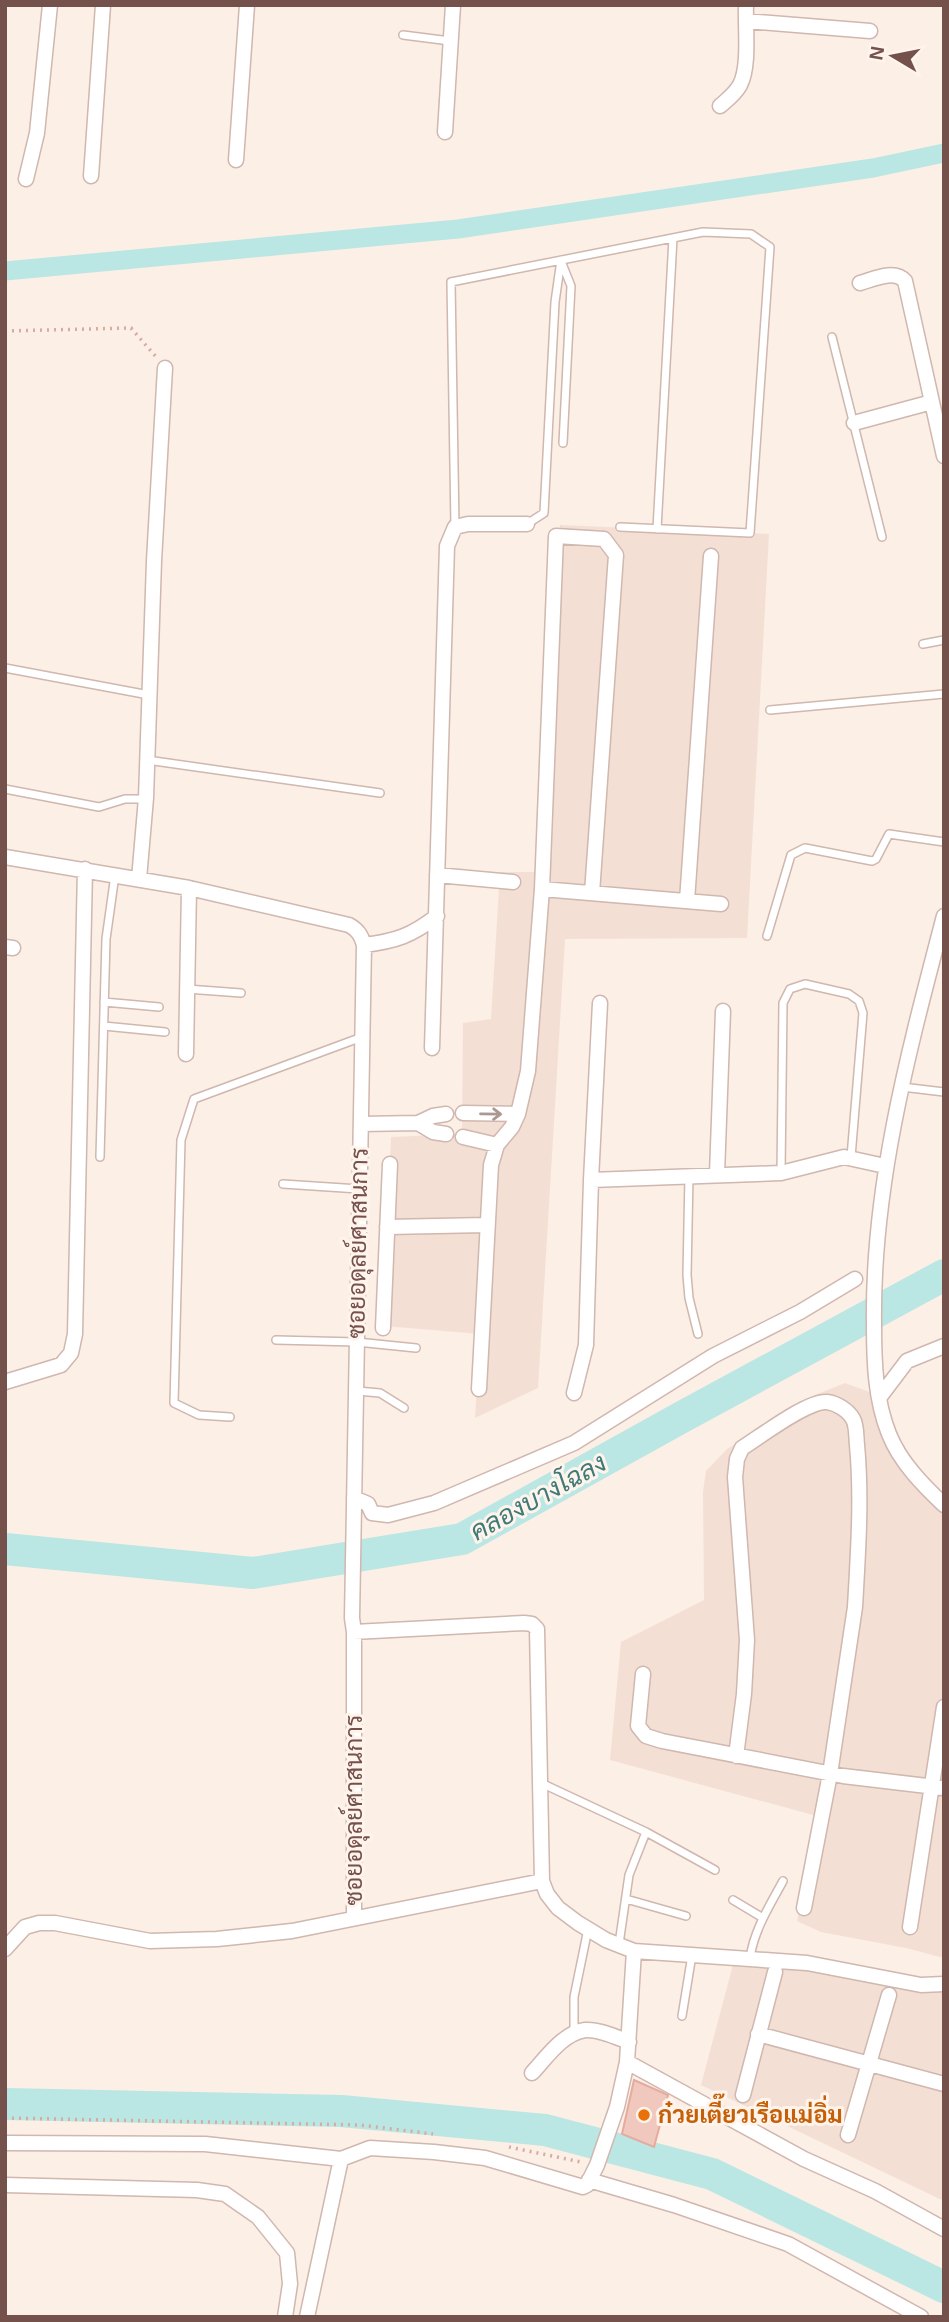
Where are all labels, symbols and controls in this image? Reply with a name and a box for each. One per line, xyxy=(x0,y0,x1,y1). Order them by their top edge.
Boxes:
north arrow xyxy=(858,21,928,91)
text: N xyxy=(865,45,888,62)
one-way arrow xyxy=(479,1107,502,1121)
street label: ซอยอดุลย์ศาสนการ xyxy=(340,1147,376,1339)
water label: คลองบางโฉลง xyxy=(464,1447,611,1547)
street label: ซอยอดุลย์ศาสนการ xyxy=(338,1715,370,1905)
place label: ก๋วยเตี๊ยวเรือแม่อิ่ม xyxy=(658,2093,843,2128)
marker: ก๋วยเตี๊ยวเรือแม่อิ่ม xyxy=(636,2107,652,2123)

